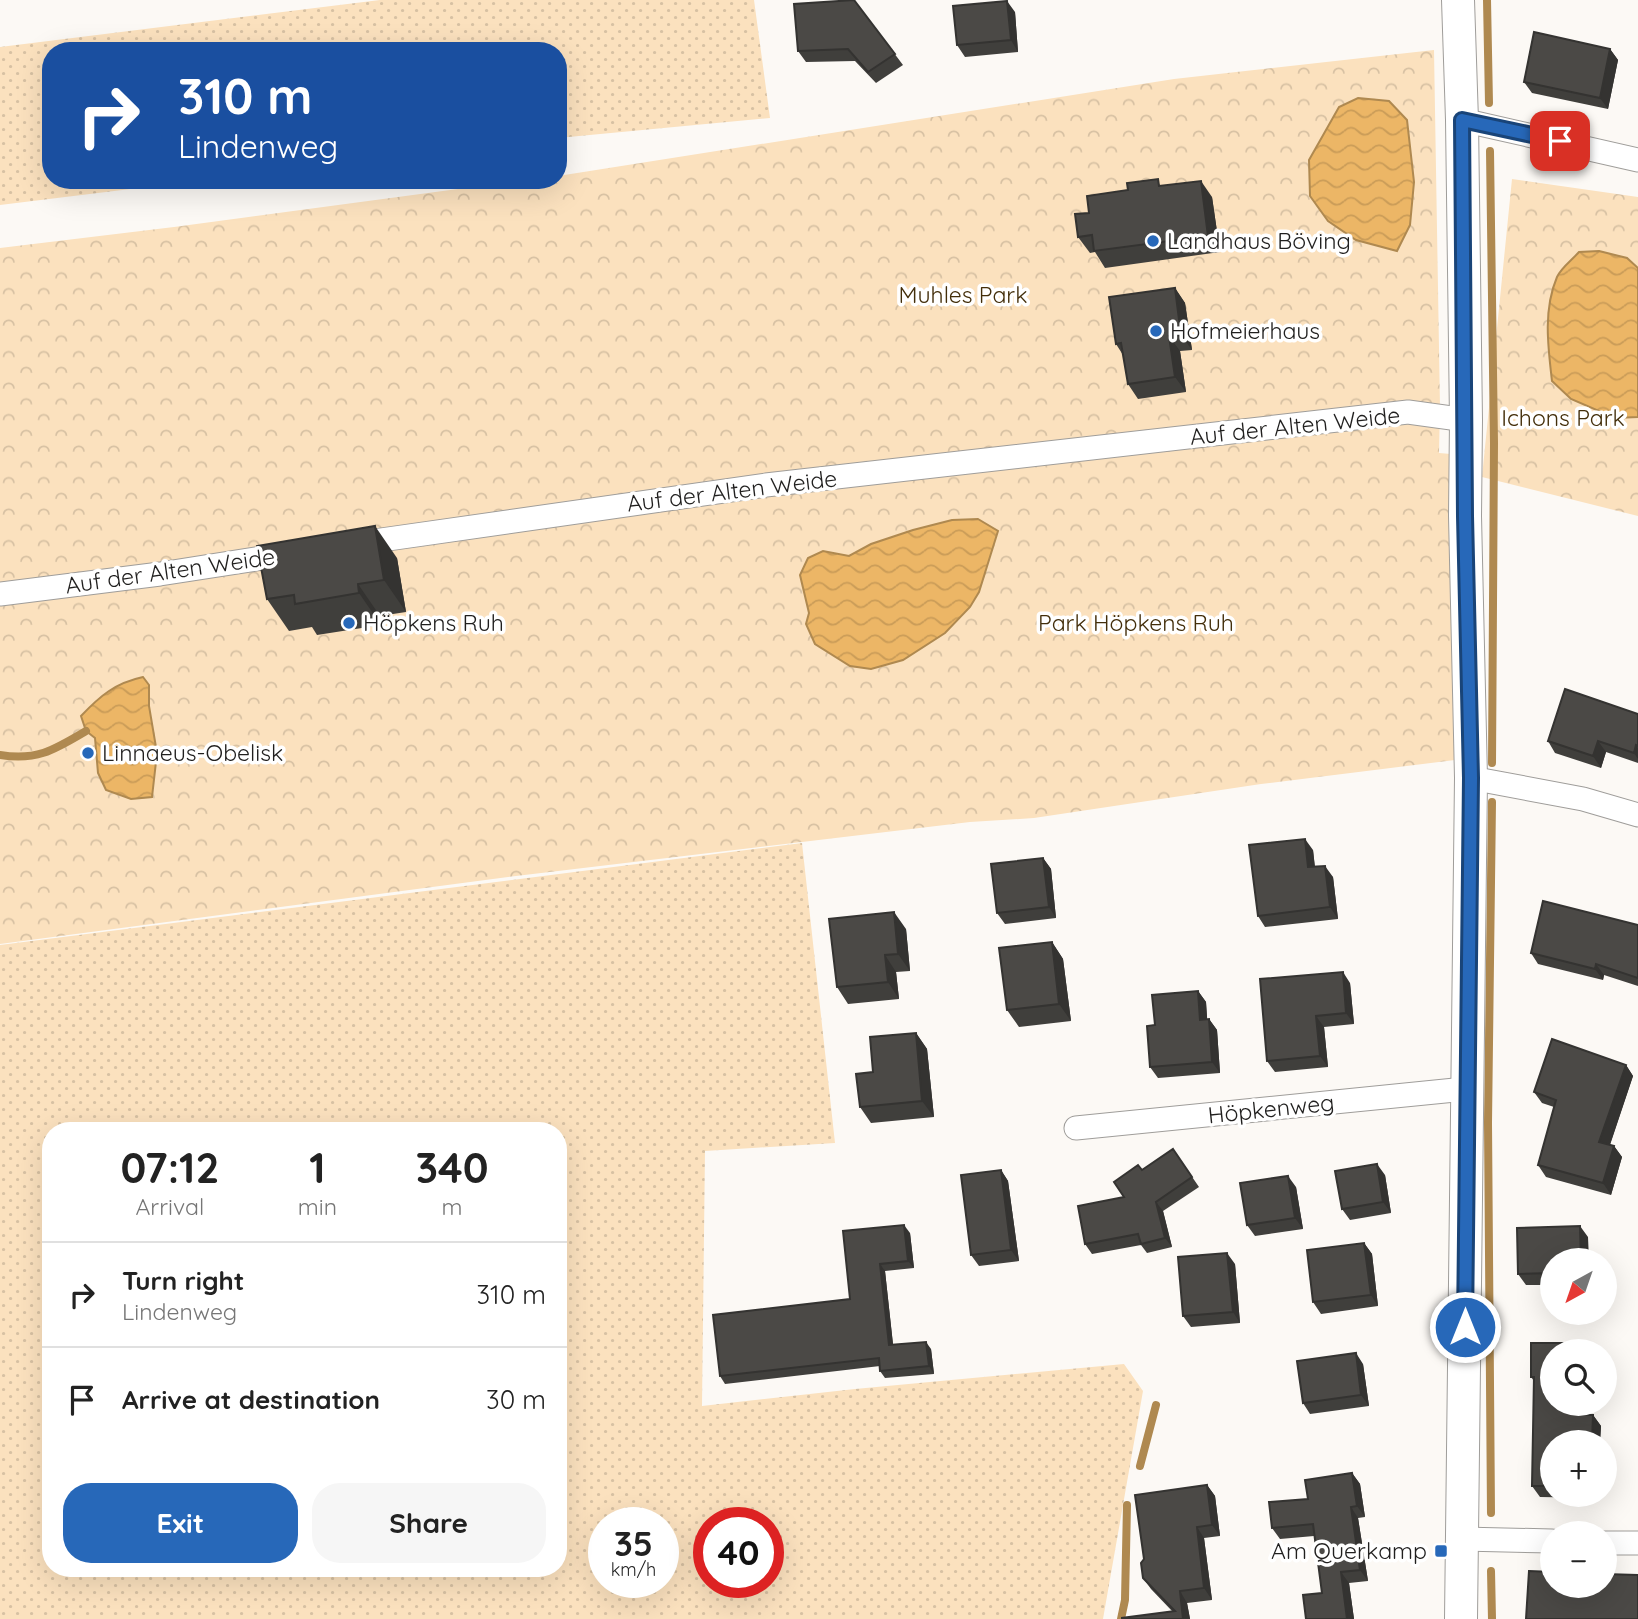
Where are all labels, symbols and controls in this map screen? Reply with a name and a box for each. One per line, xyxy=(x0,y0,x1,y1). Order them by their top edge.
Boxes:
text: 310 m xyxy=(178,65,312,126)
icon: right xyxy=(63,70,154,161)
pin xyxy=(1530,111,1590,171)
icon: arrive xyxy=(1541,122,1579,160)
text: Lindenweg xyxy=(178,126,338,166)
place label: Landhaus Böving xyxy=(1167,226,1351,255)
marker: Landhaus Böving xyxy=(1145,233,1161,249)
park label: Muhles Park xyxy=(899,280,1027,309)
place label: Hofmeierhaus xyxy=(1170,316,1320,345)
marker: Hofmeierhaus xyxy=(1148,323,1164,339)
street label: Auf der Alten Weide xyxy=(1188,400,1402,451)
park label: Ichons Park xyxy=(1501,403,1625,432)
street label: Auf der Alten Weide xyxy=(625,463,839,518)
street label: Auf der Alten Weide xyxy=(63,541,277,600)
place label: Höpkens Ruh xyxy=(363,608,504,637)
park label: Park Höpkens Ruh xyxy=(1038,608,1234,637)
marker: Höpkens Ruh xyxy=(341,615,357,631)
place label: Linnaeus-Obelisk xyxy=(102,738,283,767)
marker: Linnaeus-Obelisk xyxy=(80,745,96,761)
street label: Höpkenweg xyxy=(1206,1087,1336,1130)
text: 07:12 xyxy=(120,1141,219,1194)
text: 1 xyxy=(309,1141,326,1194)
text: 340 xyxy=(415,1141,489,1194)
text: Arrival xyxy=(135,1192,204,1221)
text: min xyxy=(298,1192,337,1221)
text: m xyxy=(442,1192,463,1221)
north arrow xyxy=(1540,1248,1617,1325)
map controls xyxy=(1540,1248,1617,1598)
text: Turn right xyxy=(122,1264,244,1297)
icon: right xyxy=(63,1276,101,1314)
text: 310 m xyxy=(476,1278,546,1311)
position arrow xyxy=(1428,1290,1502,1364)
text: Lindenweg xyxy=(122,1297,237,1326)
button: search xyxy=(1540,1339,1617,1416)
icon: arrive xyxy=(63,1381,101,1419)
text: Arrive at destination xyxy=(122,1383,380,1416)
text: 30 m xyxy=(486,1383,546,1416)
button: + xyxy=(1540,1430,1617,1507)
button: Exit xyxy=(63,1483,298,1563)
button: Share xyxy=(312,1483,546,1563)
speed limit sign: 40 xyxy=(693,1507,784,1598)
text: 35 xyxy=(614,1521,653,1565)
button: − xyxy=(1540,1521,1617,1598)
place label: Am Querkamp xyxy=(1271,1536,1427,1565)
marker: Am Querkamp xyxy=(1433,1543,1449,1559)
text: km/h xyxy=(611,1558,656,1581)

